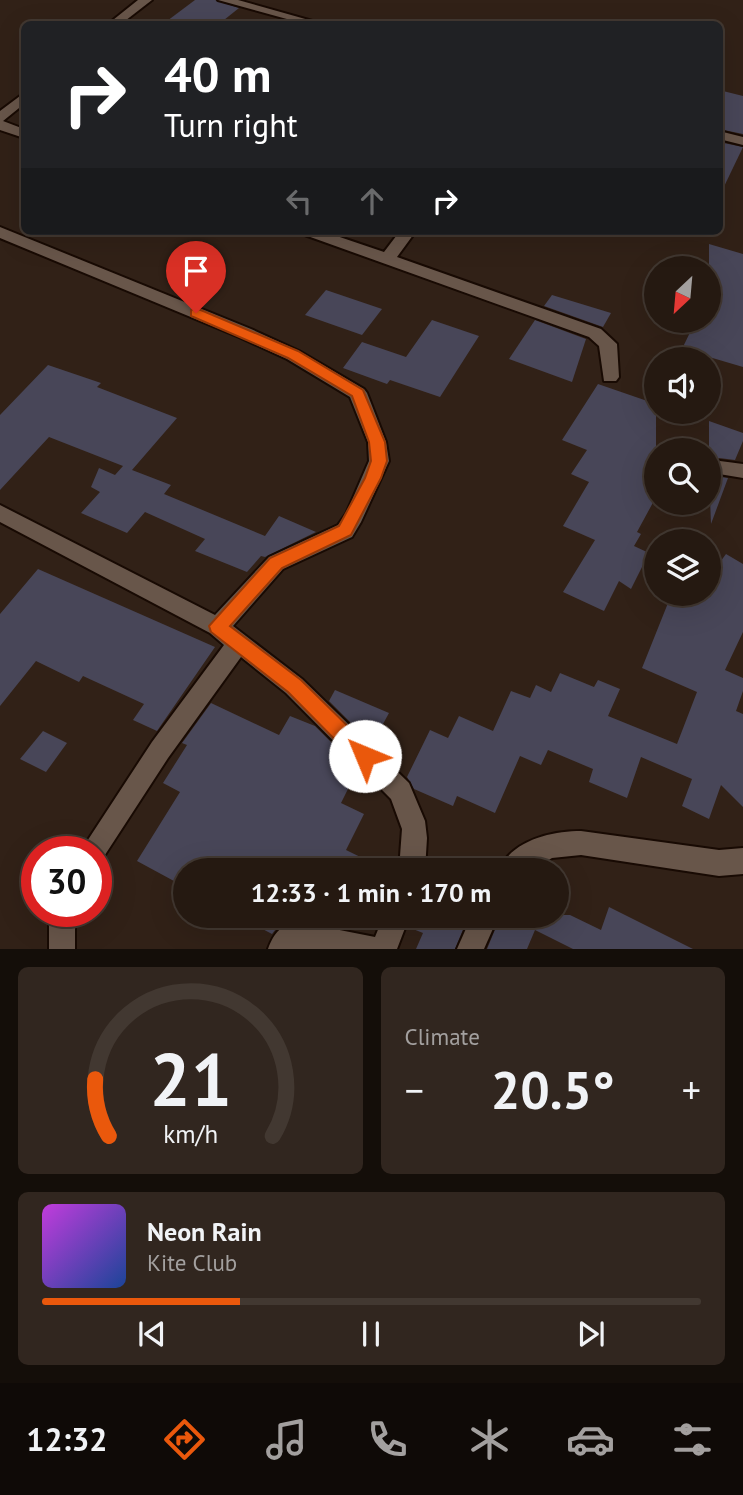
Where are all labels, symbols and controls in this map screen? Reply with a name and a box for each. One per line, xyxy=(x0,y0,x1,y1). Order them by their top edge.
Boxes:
text: 40 m xyxy=(164,42,271,106)
icon: right xyxy=(49,49,140,140)
text: Turn right xyxy=(164,104,298,146)
icon: left xyxy=(280,182,318,220)
icon: ahead xyxy=(353,182,391,220)
icon: right xyxy=(426,182,464,220)
pin xyxy=(166,241,226,313)
icon: arrive xyxy=(177,252,215,290)
north arrow xyxy=(644,256,721,332)
map controls xyxy=(644,256,721,606)
button: sound xyxy=(644,347,721,424)
button: search xyxy=(644,438,721,515)
button: layers xyxy=(644,529,721,606)
position arrow xyxy=(328,719,402,793)
speed limit sign: 30 xyxy=(21,836,112,927)
text: 12:33 · 1 min · 170 m xyxy=(251,876,491,909)
text: Climate xyxy=(405,1022,480,1051)
text: 21 xyxy=(149,1033,232,1127)
text: 20.5° xyxy=(491,1056,615,1123)
text: − xyxy=(405,1065,424,1114)
text: + xyxy=(682,1065,701,1114)
text: km/h xyxy=(163,1118,218,1150)
text: Neon Rain xyxy=(147,1215,262,1248)
text: Kite Club xyxy=(147,1248,237,1277)
icon: previous xyxy=(133,1315,171,1353)
icon: pause xyxy=(352,1315,390,1353)
icon: next xyxy=(572,1315,610,1353)
icon: directions xyxy=(160,1415,209,1464)
icon: music xyxy=(262,1415,311,1464)
icon: phone xyxy=(363,1415,412,1464)
icon: climate xyxy=(465,1415,514,1464)
icon: car xyxy=(566,1415,615,1464)
icon: filters xyxy=(668,1415,717,1464)
text: 12:32 xyxy=(26,1418,107,1460)

